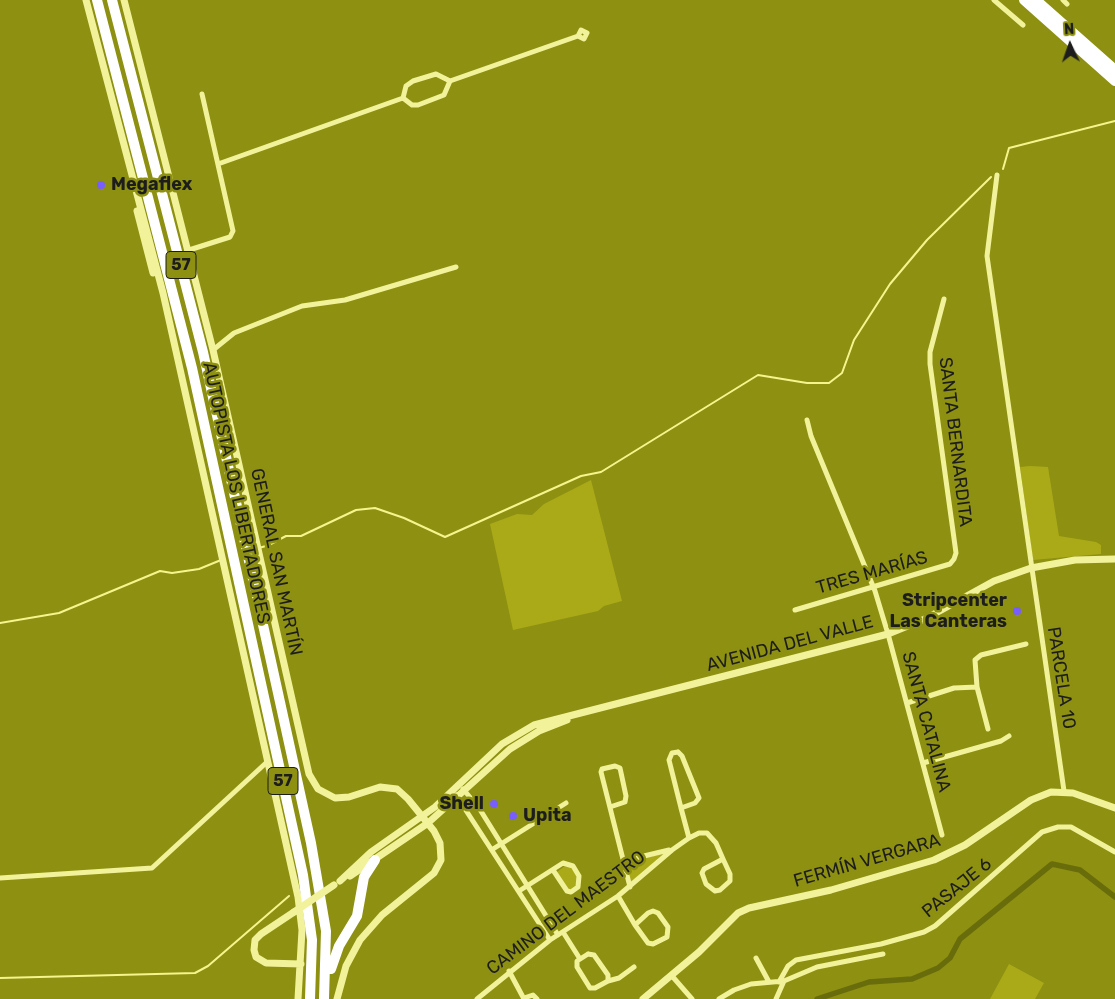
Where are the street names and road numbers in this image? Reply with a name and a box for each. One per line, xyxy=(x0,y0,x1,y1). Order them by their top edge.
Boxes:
road number: 57 xyxy=(166,252,196,278)
street label: SANTA BERNARDITA xyxy=(934,356,976,528)
street label: AUTOPISTA LOS LIBERTADORES xyxy=(198,360,274,626)
street label: GENERAL SAN MARTÍN xyxy=(246,466,306,658)
street label: TRES MARÍAS xyxy=(814,547,930,599)
street label: AVENIDA DEL VALLE xyxy=(704,611,876,677)
street label: PARCELA 10 xyxy=(1042,625,1080,731)
street label: SANTA CATALINA xyxy=(897,649,955,795)
road number: 57 xyxy=(268,768,298,794)
street label: FERMÍN VERGARA xyxy=(791,830,943,892)
street label: CAMINO DEL MAESTRO xyxy=(483,846,649,980)
street label: PASAJE 6 xyxy=(918,853,996,923)

